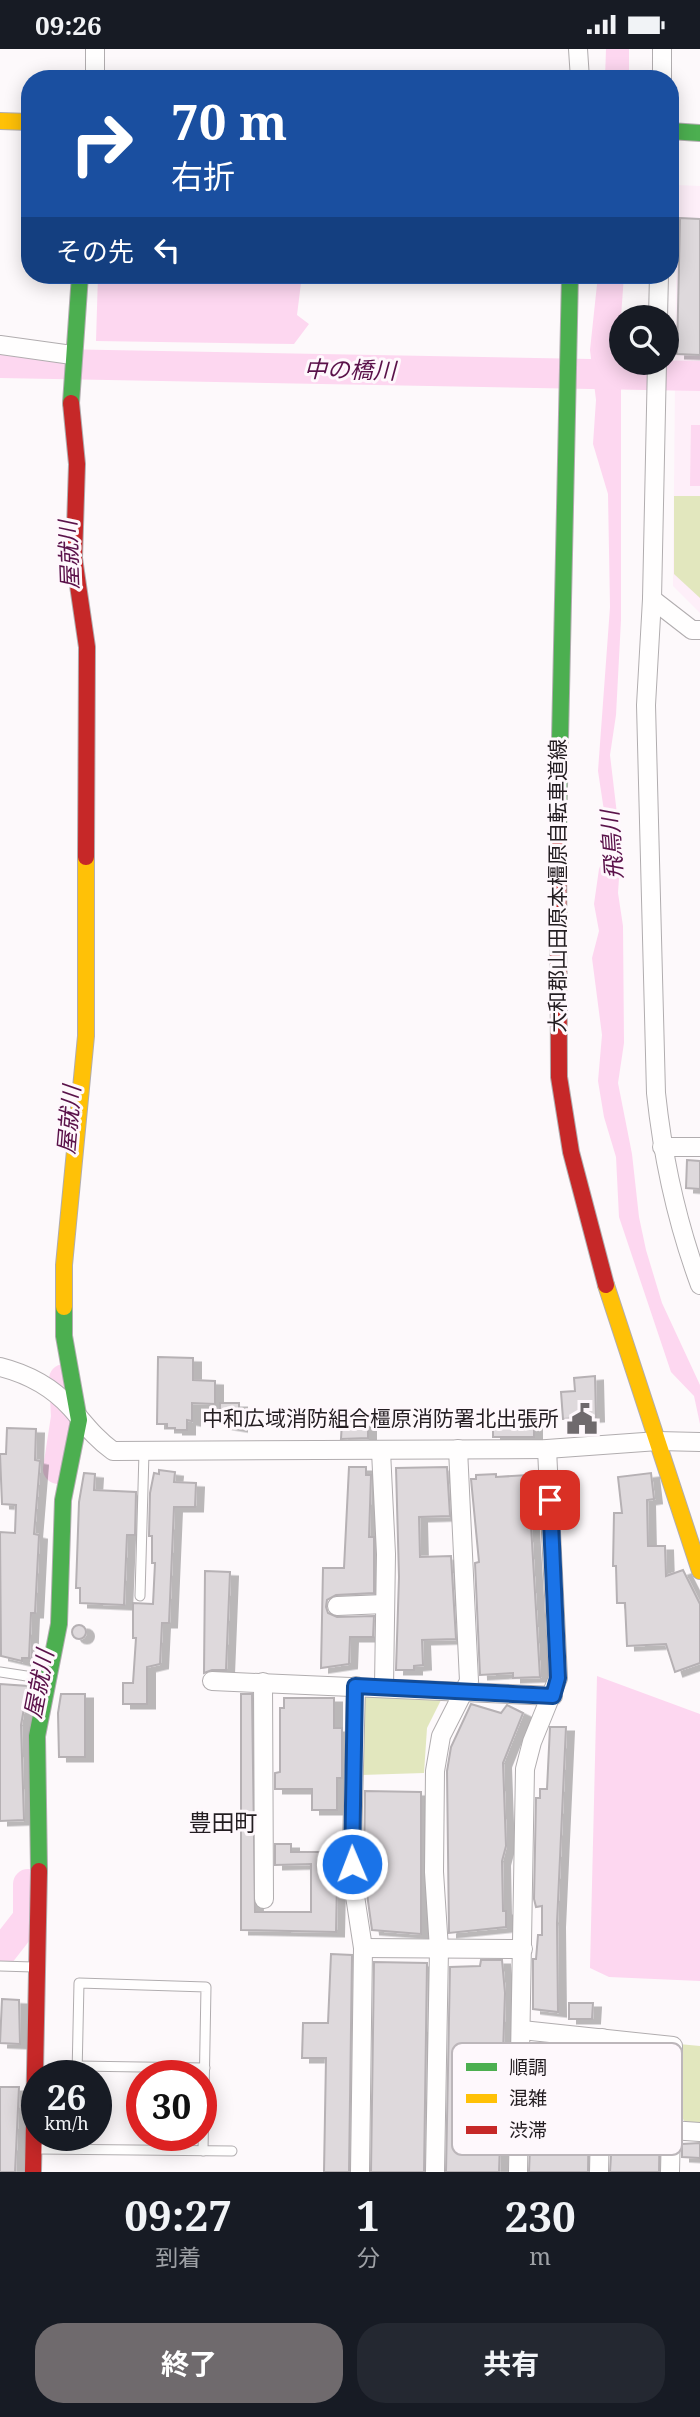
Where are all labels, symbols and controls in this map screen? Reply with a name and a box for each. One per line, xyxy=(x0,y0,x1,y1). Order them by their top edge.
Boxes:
text: 09:26 xyxy=(35,7,102,43)
text: 70 m xyxy=(171,88,287,154)
icon: right xyxy=(56,98,147,189)
text: 右折 xyxy=(171,154,235,197)
icon: left xyxy=(148,231,186,269)
text: その先 xyxy=(56,233,134,269)
map controls xyxy=(609,305,679,375)
button: search xyxy=(609,305,679,375)
water label: 中の橋川 xyxy=(304,352,399,386)
water label: 屋就川 xyxy=(51,517,85,590)
street label: 大和郡山田原本橿原自転車道線 xyxy=(543,739,571,1033)
water label: 飛鳥川 xyxy=(592,807,629,881)
water label: 屋就川 xyxy=(49,1081,87,1156)
public building icon: 中和広域消防組合橿原消防署北出張所 xyxy=(565,1402,599,1436)
place label: 中和広域消防組合橿原消防署北出張所 xyxy=(202,1404,559,1432)
pin xyxy=(520,1470,580,1530)
icon: arrive xyxy=(531,1481,569,1519)
water label: 屋就川 xyxy=(16,1644,61,1721)
district label: 豊田町 xyxy=(189,1806,258,1838)
position arrow xyxy=(315,1827,389,1901)
legend xyxy=(452,2043,682,2155)
text: 順調 xyxy=(509,2054,547,2080)
speed limit sign: 30 xyxy=(126,2060,217,2151)
text: 26 xyxy=(47,2073,86,2120)
text: 混雑 xyxy=(509,2085,547,2111)
text: km/h xyxy=(44,2111,89,2135)
text: 渋滞 xyxy=(509,2117,547,2143)
text: 09:27 xyxy=(124,2186,232,2243)
text: 1 xyxy=(356,2186,380,2243)
text: 230 xyxy=(504,2187,576,2244)
text: m xyxy=(529,2240,551,2272)
text: 到着 xyxy=(155,2241,201,2273)
text: 分 xyxy=(357,2241,380,2273)
button: 終了 xyxy=(35,2323,343,2403)
button: 共有 xyxy=(357,2323,665,2403)

